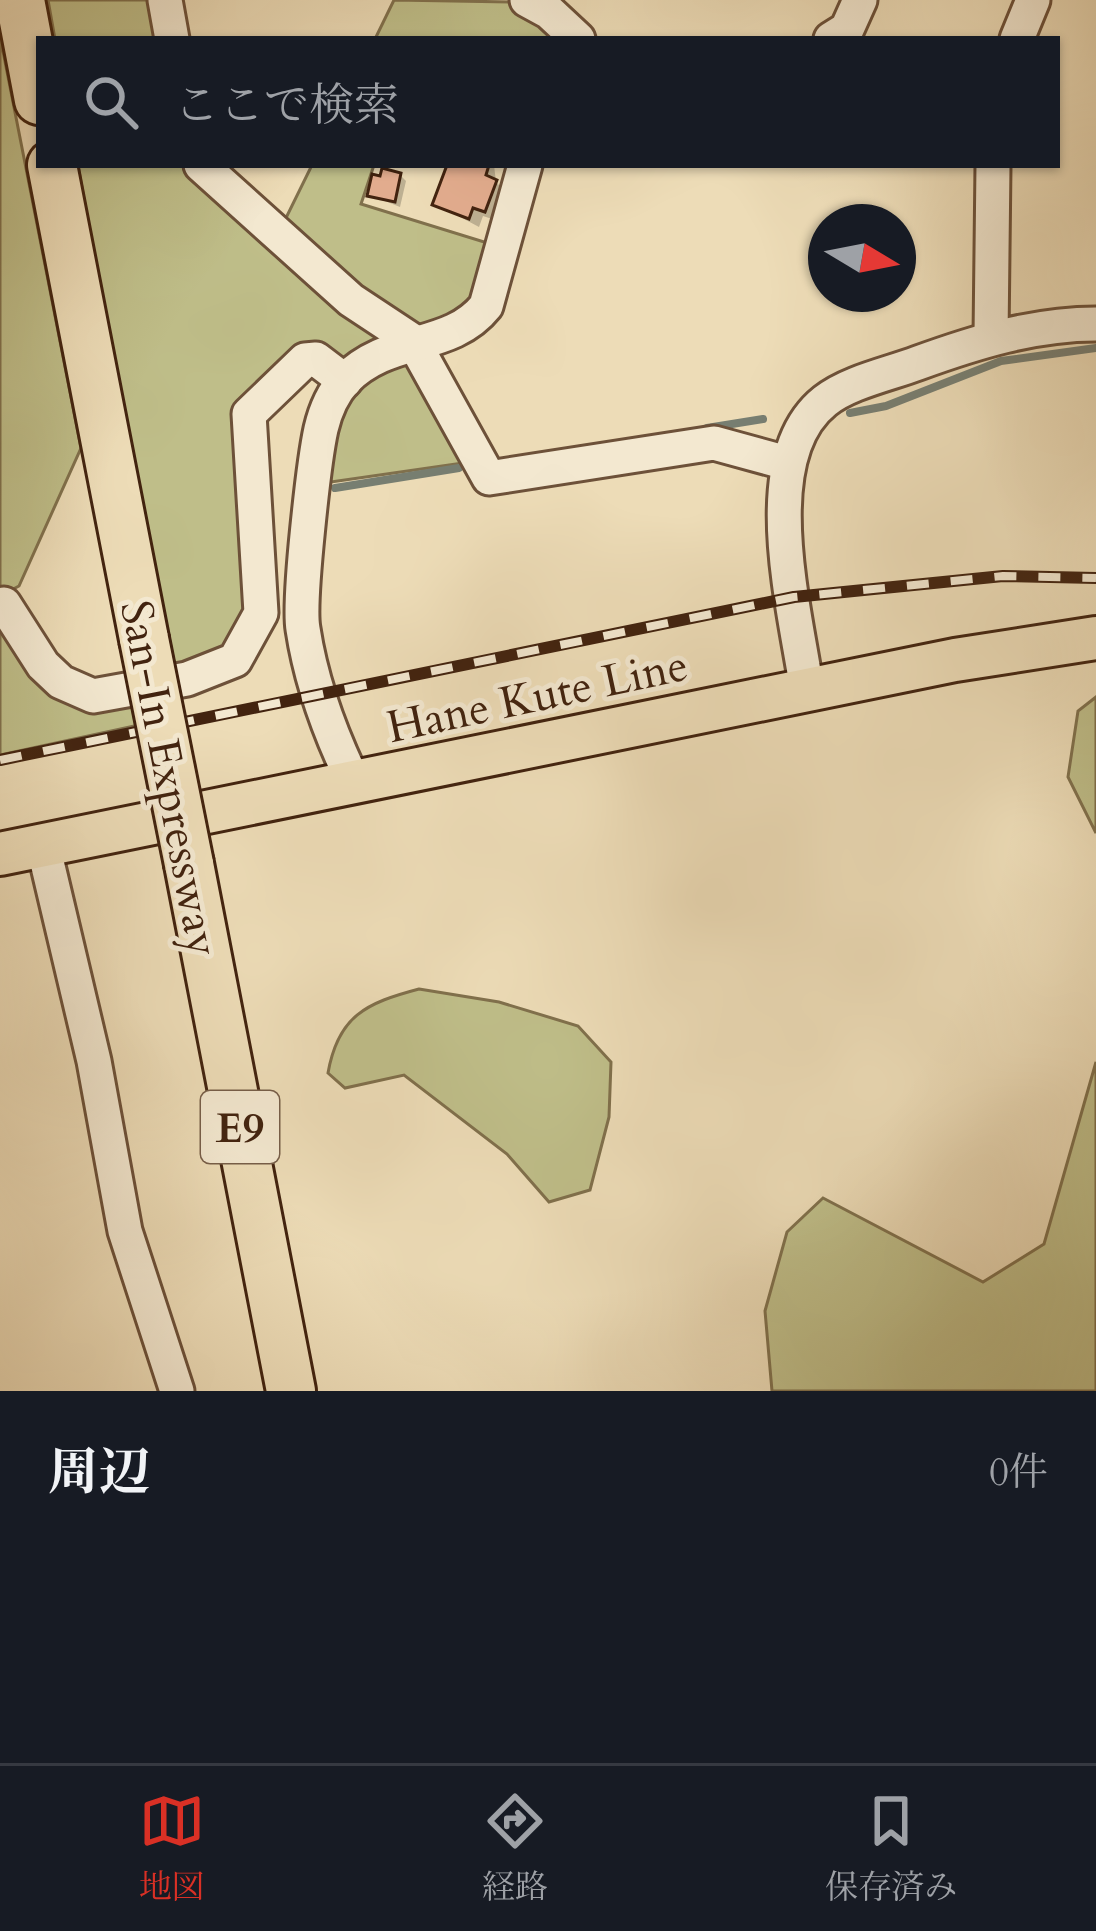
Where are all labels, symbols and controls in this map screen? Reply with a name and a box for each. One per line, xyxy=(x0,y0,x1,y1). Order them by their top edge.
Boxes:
search box xyxy=(36,36,1060,168)
icon: search xyxy=(78,69,144,135)
text: ここで検索 xyxy=(174,75,399,136)
north arrow xyxy=(808,204,916,312)
street label: San-In Expressway xyxy=(105,595,234,961)
street label: Hane Kute Line xyxy=(381,635,693,758)
road number: E9 xyxy=(201,1091,279,1163)
text: 周辺 xyxy=(48,1438,150,1508)
text: 0件 xyxy=(989,1446,1048,1499)
tab: 地図 xyxy=(139,1788,205,1910)
tab: 経路 xyxy=(482,1788,548,1910)
tab: 保存済み xyxy=(825,1788,957,1910)

